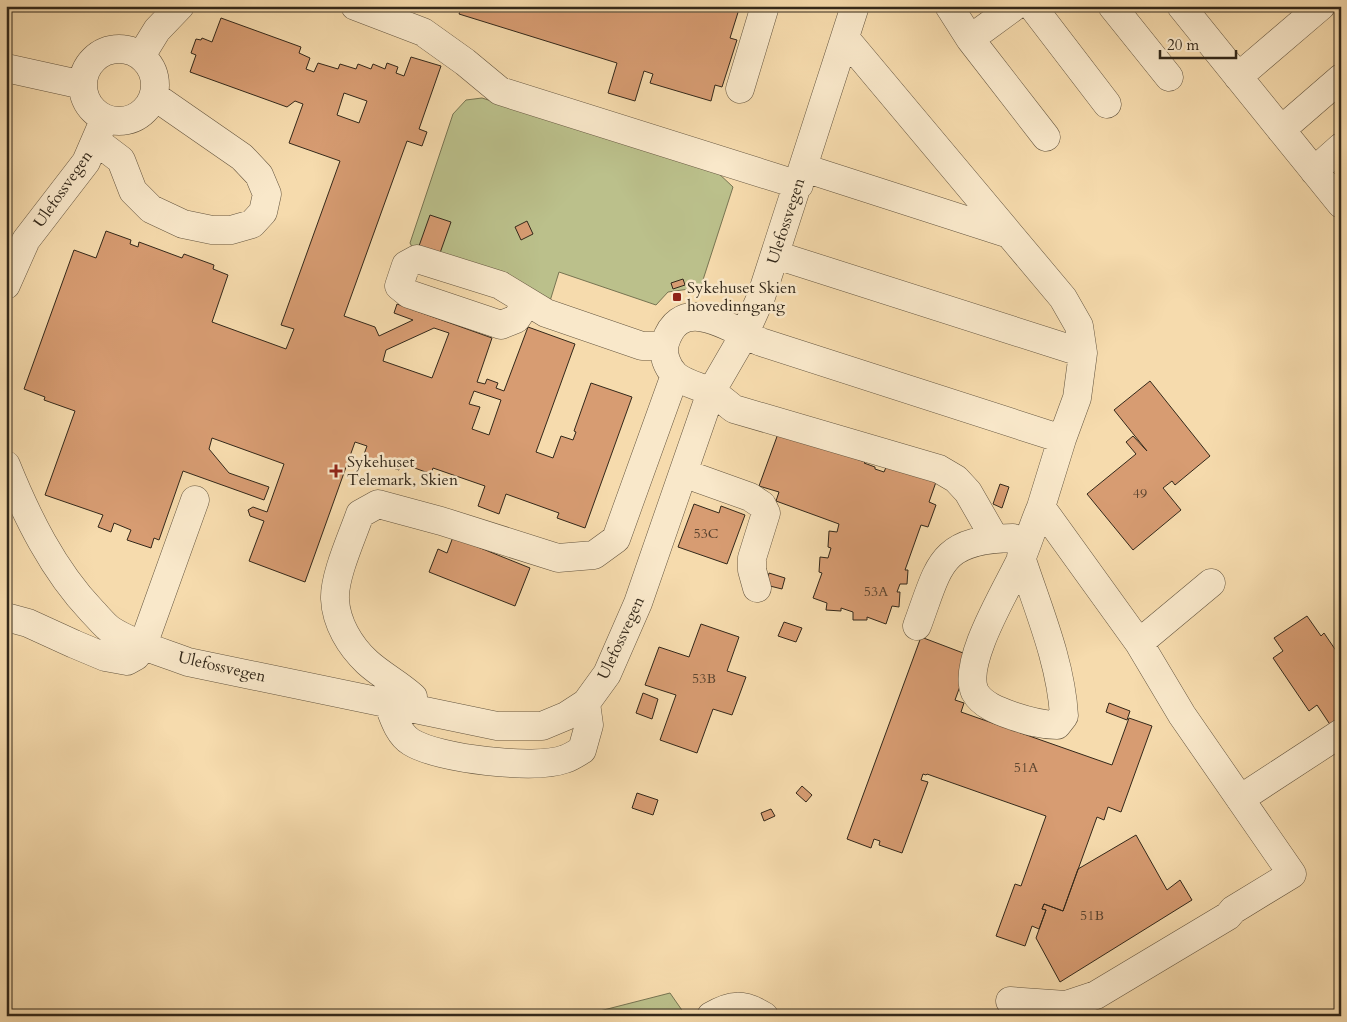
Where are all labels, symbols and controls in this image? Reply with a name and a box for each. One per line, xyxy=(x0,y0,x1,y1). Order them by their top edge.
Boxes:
scale bar xyxy=(1160,28,1236,60)
text: 20 m xyxy=(1167,35,1199,55)
street label: Ulefossvegen xyxy=(28,146,98,232)
street label: Ulefossvegen xyxy=(762,175,810,267)
place label: Sykehuset Skien hovedinngang xyxy=(687,277,796,317)
marker: Sykehuset Skien hovedinngang xyxy=(671,291,683,303)
place label: Sykehuset Telemark, Skien xyxy=(347,451,458,491)
marker: Sykehuset Telemark, Skien xyxy=(329,464,343,478)
house number: 49 xyxy=(1133,484,1147,503)
house number: 53C xyxy=(693,524,719,543)
house number: 53A xyxy=(864,582,888,601)
street label: Ulefossvegen xyxy=(592,593,650,683)
street label: Ulefossvegen xyxy=(176,646,268,688)
house number: 53B xyxy=(692,669,716,688)
house number: 51A xyxy=(1014,758,1038,777)
house number: 51B xyxy=(1080,906,1104,925)

